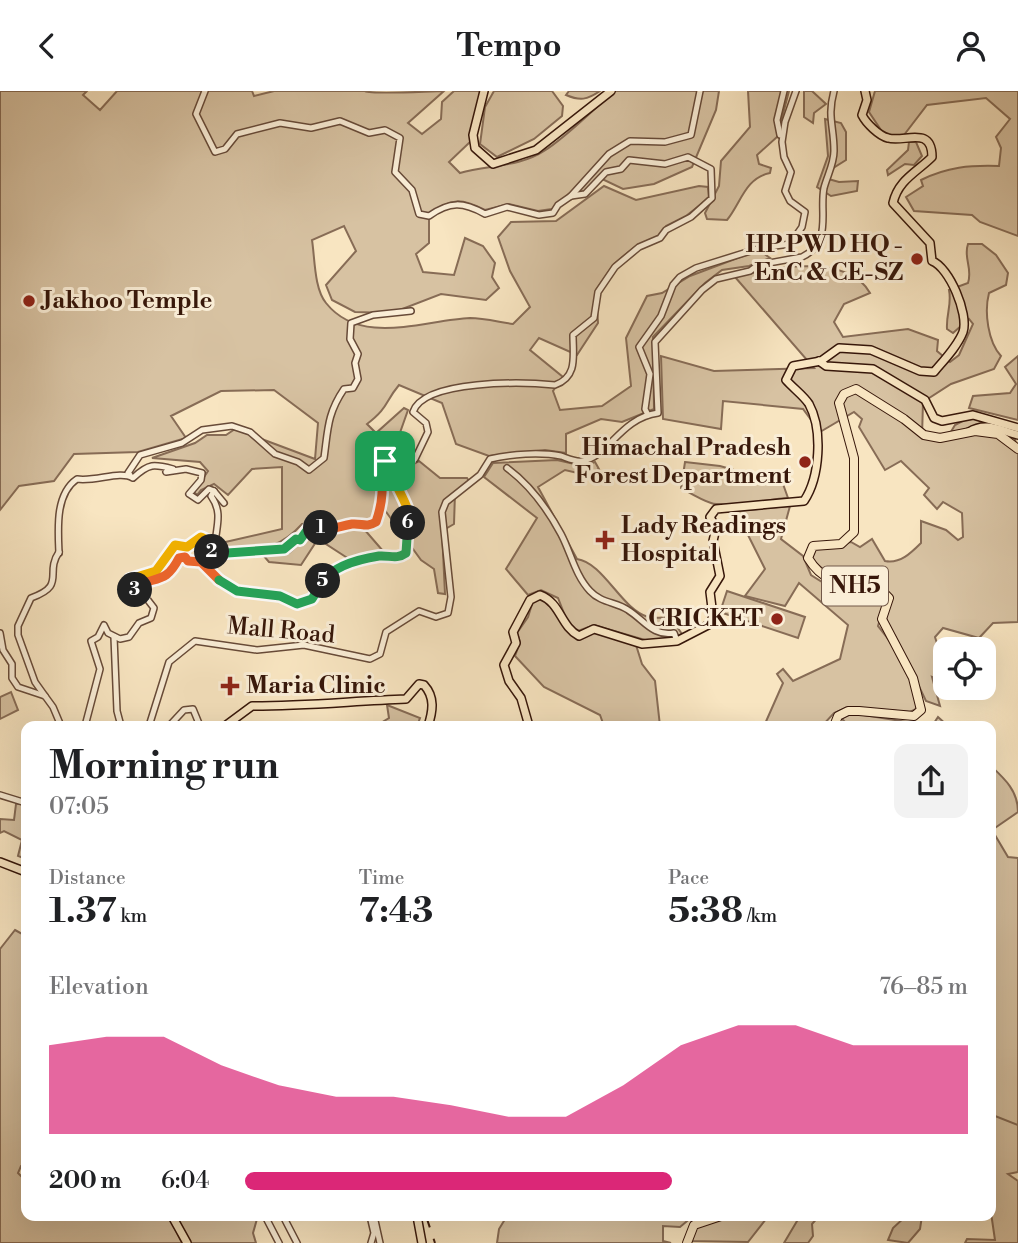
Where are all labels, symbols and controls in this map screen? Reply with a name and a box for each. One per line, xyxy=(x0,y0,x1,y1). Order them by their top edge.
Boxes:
text: Tempo xyxy=(456,26,562,66)
icon: back xyxy=(28,27,66,65)
icon: person xyxy=(952,27,990,65)
place label: HP PWD HQ - EnC & CE-SZ xyxy=(745,230,903,288)
marker: HP PWD HQ - EnC & CE-SZ xyxy=(909,251,925,267)
place label: Jakhoo Temple xyxy=(40,286,213,316)
marker: Jakhoo Temple xyxy=(21,293,37,309)
pin xyxy=(355,431,415,491)
place label: Himachal Pradesh Forest Department xyxy=(575,433,792,491)
icon: arrive xyxy=(366,442,404,480)
marker: Himachal Pradesh Forest Department xyxy=(797,454,813,470)
pin: 6 xyxy=(390,505,426,541)
text: 6 xyxy=(402,510,413,534)
pin: 1 xyxy=(304,511,338,545)
place label: Lady Readings Hospital xyxy=(621,511,786,569)
text: 1 xyxy=(316,515,325,539)
marker: Lady Readings Hospital xyxy=(595,530,615,550)
pin: 2 xyxy=(194,535,230,569)
text: 2 xyxy=(206,539,217,563)
pin: 5 xyxy=(306,563,340,599)
road number: NH5 xyxy=(822,566,888,605)
text: 5 xyxy=(317,568,328,592)
pin: 3 xyxy=(118,573,152,607)
text: 3 xyxy=(129,577,140,601)
place label: CRICKET xyxy=(648,604,764,634)
street label: Mall Road xyxy=(226,611,337,651)
marker: CRICKET xyxy=(769,611,785,627)
map controls xyxy=(933,637,996,700)
button: locate xyxy=(933,637,996,700)
place label: Maria Clinic xyxy=(246,671,386,701)
marker: Maria Clinic xyxy=(220,676,240,696)
text: Morning run xyxy=(49,743,279,790)
button: share xyxy=(894,744,968,818)
text: 07:05 xyxy=(49,793,109,821)
text: Distance xyxy=(49,866,126,890)
text: Time xyxy=(359,866,404,890)
text: Pace xyxy=(668,866,709,890)
text: 1.37 xyxy=(49,890,117,933)
text: 7:43 xyxy=(359,890,433,933)
text: 5:38 xyxy=(668,890,743,933)
text: km xyxy=(117,904,147,928)
text: /km xyxy=(743,904,777,928)
text: Elevation xyxy=(49,973,149,1001)
text: 76–85 m xyxy=(879,973,968,1001)
text: 200 m xyxy=(49,1167,121,1195)
text: 6:04 xyxy=(161,1167,209,1195)

